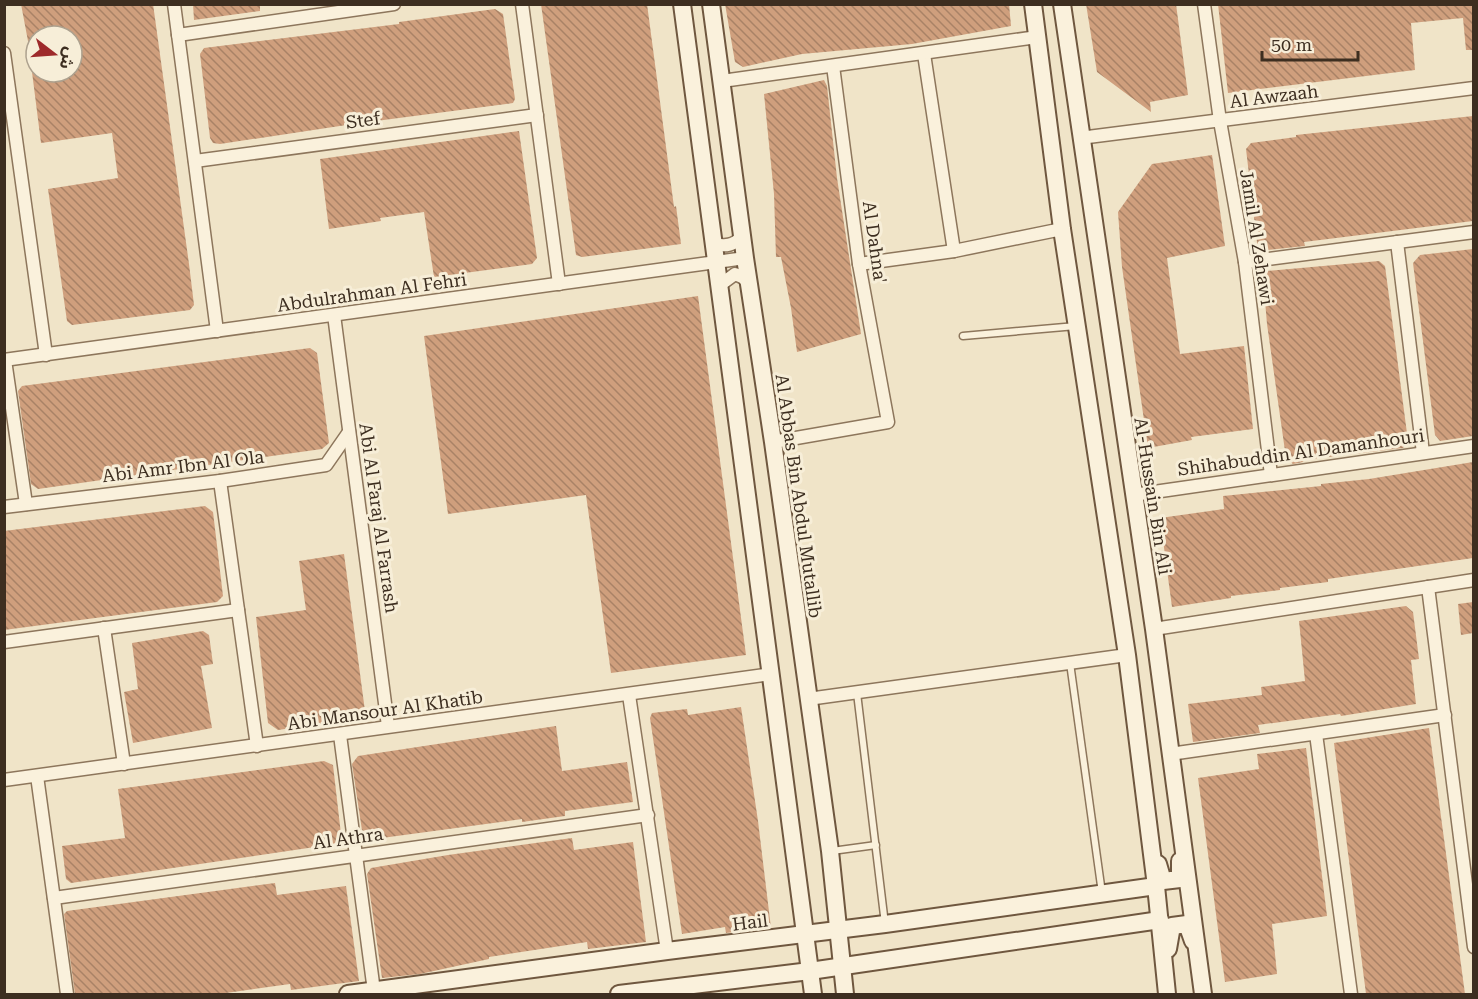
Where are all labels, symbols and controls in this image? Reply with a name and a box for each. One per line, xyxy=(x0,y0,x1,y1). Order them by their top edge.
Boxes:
north arrow xyxy=(24,24,84,84)
scale bar xyxy=(1262,24,1358,62)
text: 50 m xyxy=(1271,34,1312,55)
text: ش xyxy=(56,45,80,72)
street label: Al Awzaah xyxy=(1228,80,1320,112)
street label: Stef xyxy=(345,107,383,133)
street label: Jamil Al Zehawi xyxy=(1236,167,1278,307)
street label: Al Dahna' xyxy=(859,200,891,284)
street label: Abdulrahman Al Fehri xyxy=(276,268,468,316)
street label: Al Abbas Bin Abdul Mutallib xyxy=(771,373,827,619)
street label: Al-Hussain Bin Ali xyxy=(1130,416,1176,576)
street label: Abi Al Faraj Al Farrash xyxy=(355,422,403,615)
street label: Shihabuddin Al Damanhouri xyxy=(1176,424,1426,480)
street label: Abi Amr Ibn Al Ola xyxy=(101,446,265,486)
street label: Abi Mansour Al Khatib xyxy=(286,686,484,734)
street label: Al Athra xyxy=(312,823,385,853)
street label: Hail xyxy=(731,909,770,935)

